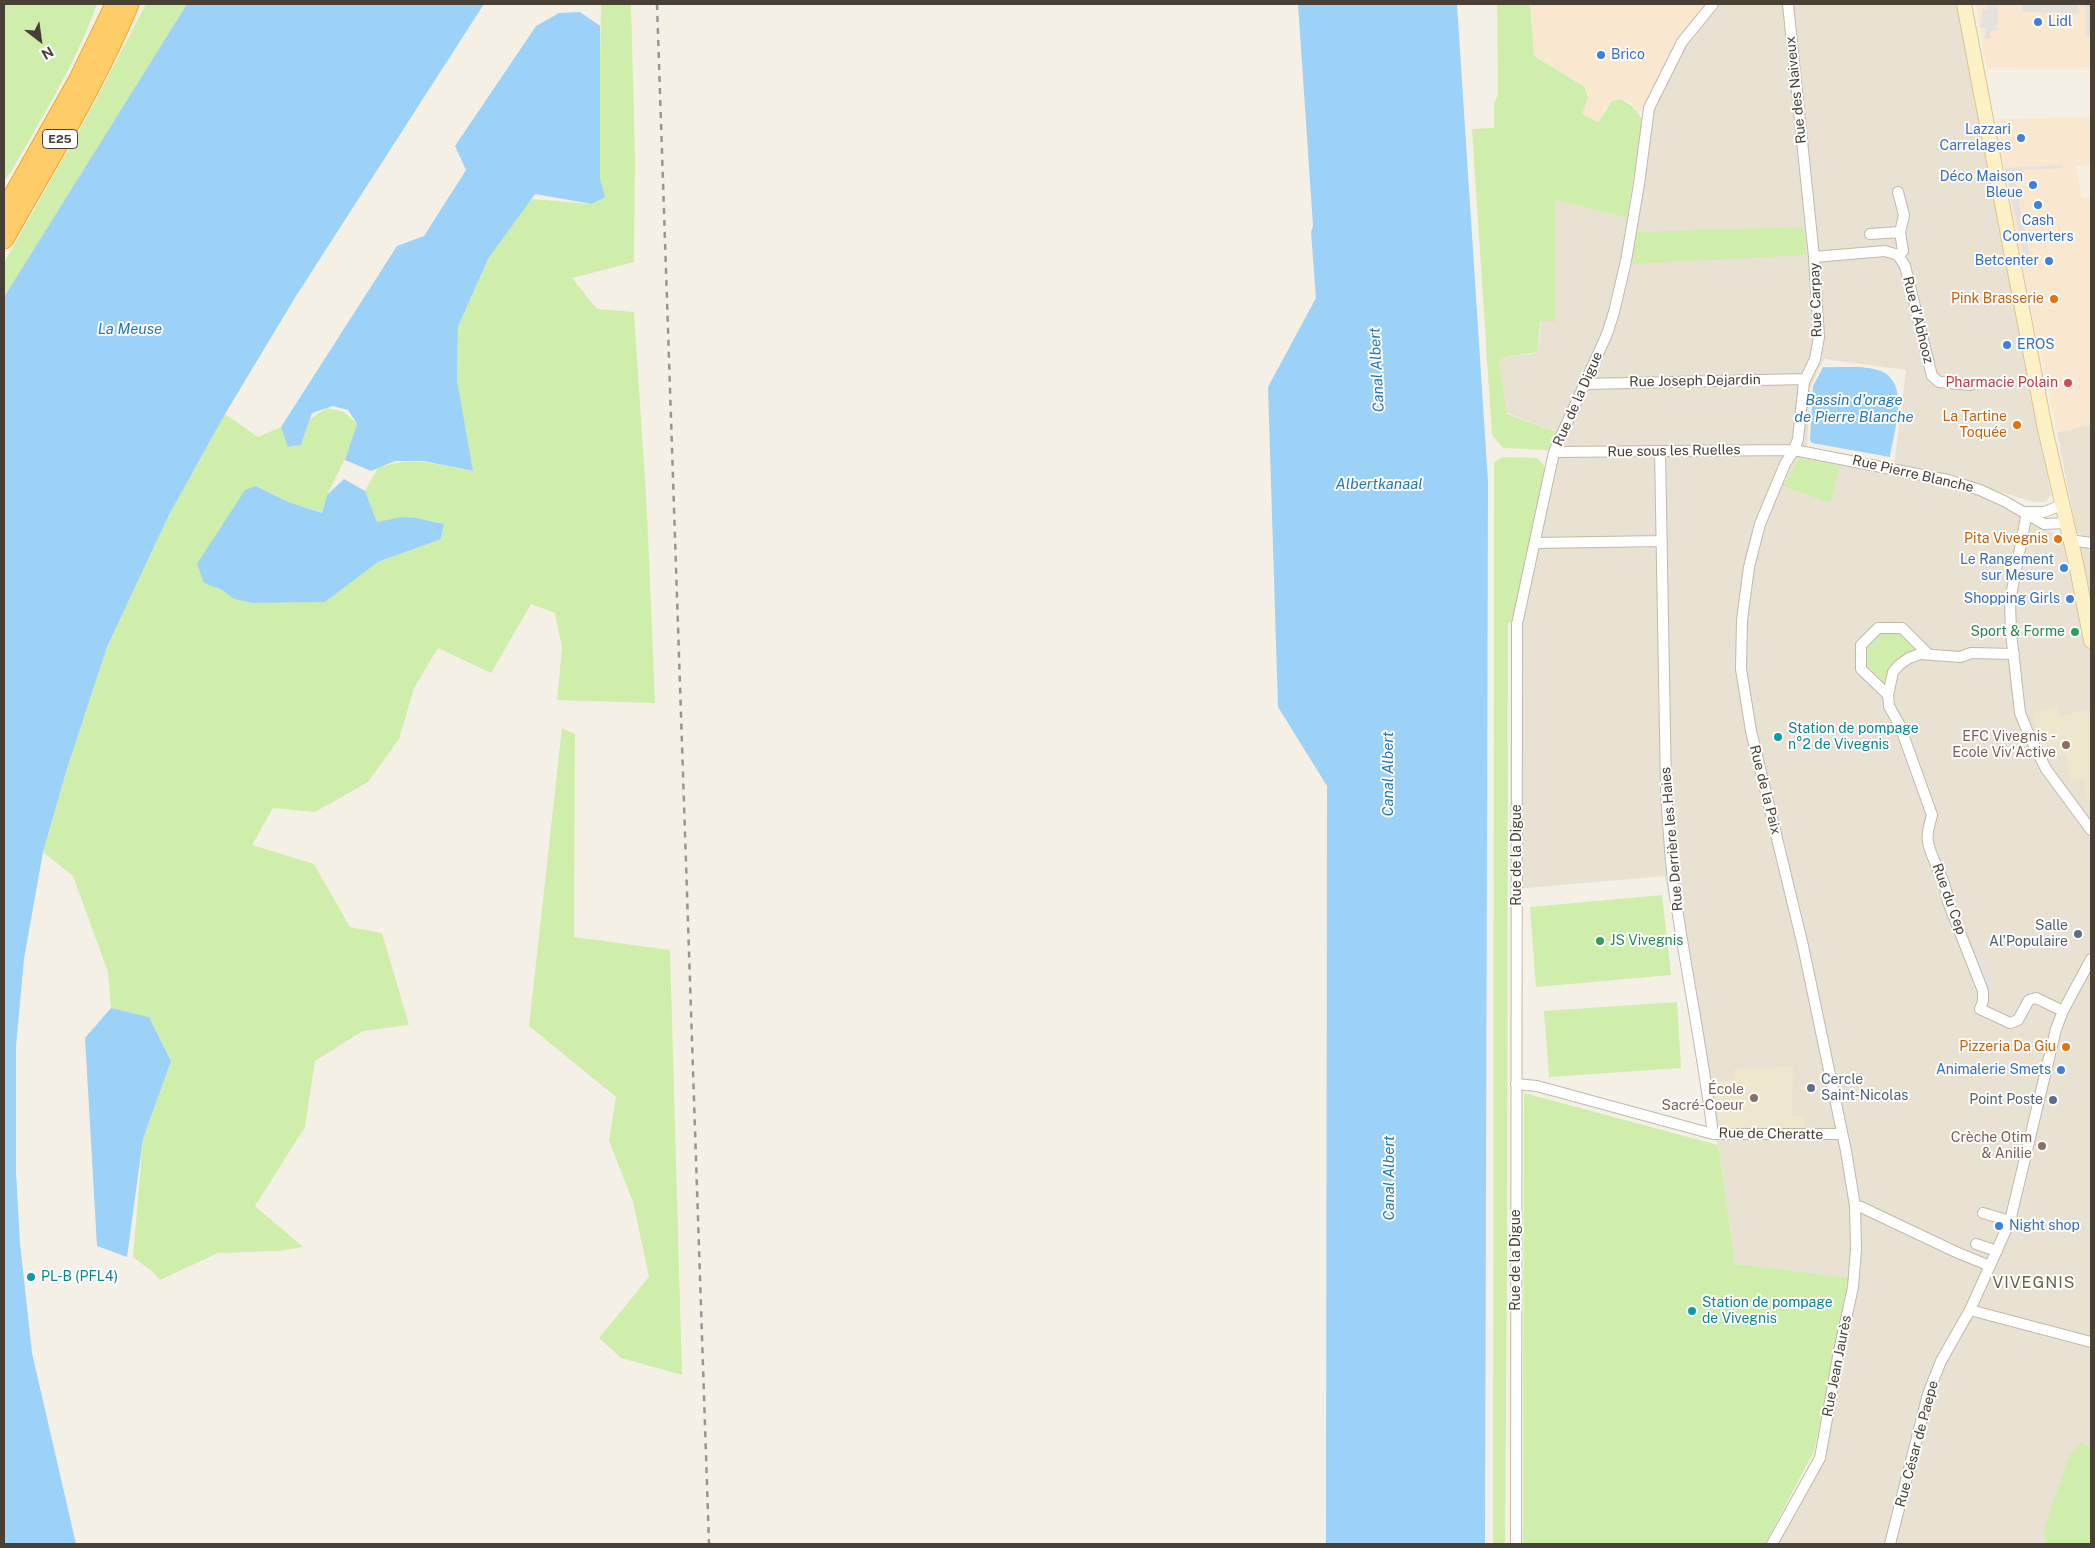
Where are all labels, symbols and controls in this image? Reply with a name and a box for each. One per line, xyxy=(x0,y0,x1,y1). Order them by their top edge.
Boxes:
place label: Lidl xyxy=(2048,14,2072,30)
north arrow xyxy=(15,15,65,65)
marker: Lidl xyxy=(2032,16,2044,28)
street label: Rue des Naiveux xyxy=(1782,35,1810,145)
text: N xyxy=(39,43,56,63)
place label: Brico xyxy=(1611,47,1645,63)
marker: Brico xyxy=(1595,49,1607,61)
place label: Lazzari Carrelages xyxy=(1940,122,2011,154)
road number: E25 xyxy=(42,130,78,148)
marker: Lazzari Carrelages xyxy=(2015,132,2027,144)
place label: Déco Maison Bleue xyxy=(1940,169,2023,202)
marker: Déco Maison Bleue xyxy=(2027,179,2039,191)
marker: Cash Converters xyxy=(2032,199,2044,211)
place label: Cash Converters xyxy=(2002,213,2074,246)
place label: Betcenter xyxy=(1975,253,2039,269)
marker: Betcenter xyxy=(2043,255,2055,267)
street label: Rue Carpay xyxy=(1806,262,1826,338)
street label: Rue d'Abhooz xyxy=(1899,275,1937,365)
place label: Pink Brasserie xyxy=(1951,291,2044,307)
marker: Pink Brasserie xyxy=(2048,293,2060,305)
water label: La Meuse xyxy=(98,320,162,338)
water label: Canal Albert xyxy=(1366,327,1388,413)
place label: EROS xyxy=(2017,337,2055,353)
marker: EROS xyxy=(2001,339,2013,351)
street label: Rue de la Digue xyxy=(1550,349,1606,449)
street label: Rue Joseph Dejardin xyxy=(1629,371,1761,391)
place label: Pharmacie Polain xyxy=(1945,375,2058,391)
marker: Pharmacie Polain xyxy=(2062,377,2074,389)
water label: Bassin d'orage de Pierre Blanche xyxy=(1794,391,1914,426)
place label: La Tartine Toquée xyxy=(1942,409,2007,442)
marker: La Tartine Toquée xyxy=(2011,419,2023,431)
street label: Rue sous les Ruelles xyxy=(1607,441,1741,461)
street label: Rue Pierre Blanche xyxy=(1851,452,1975,496)
water label: Albertkanaal xyxy=(1335,475,1423,493)
place label: Pita Vivegnis xyxy=(1964,531,2048,547)
marker: Pita Vivegnis xyxy=(2052,533,2064,545)
place label: Le Rangement sur Mesure xyxy=(1960,552,2054,584)
marker: Le Rangement sur Mesure xyxy=(2058,562,2070,574)
place label: Shopping Girls xyxy=(1964,591,2060,607)
marker: Shopping Girls xyxy=(2064,593,2076,605)
place label: Sport & Forme xyxy=(1970,624,2065,640)
marker: Sport & Forme xyxy=(2069,626,2081,638)
place label: Station de pompage n°2 de Vivegnis xyxy=(1788,721,1919,754)
place label: EFC Vivegnis - Ecole Viv'Active xyxy=(1952,729,2056,762)
marker: Station de pompage n°2 de Vivegnis xyxy=(1772,731,1784,743)
water label: Canal Albert xyxy=(1379,732,1397,816)
marker: EFC Vivegnis - Ecole Viv'Active xyxy=(2060,739,2072,751)
street label: Rue de la Paix xyxy=(1746,743,1784,837)
street label: Rue Derrière les Haies xyxy=(1657,766,1687,912)
street label: Rue de la Digue xyxy=(1509,804,1525,906)
street label: Rue du Cep xyxy=(1928,861,1970,937)
place label: Salle Al'Populaire xyxy=(1989,918,2068,950)
marker: Salle Al'Populaire xyxy=(2072,928,2084,940)
place label: JS Vivegnis xyxy=(1610,933,1683,949)
marker: JS Vivegnis xyxy=(1594,935,1606,947)
place label: Pizzeria Da Giu xyxy=(1959,1039,2056,1055)
marker: Pizzeria Da Giu xyxy=(2060,1041,2072,1053)
place label: Animalerie Smets xyxy=(1936,1062,2051,1078)
marker: Animalerie Smets xyxy=(2055,1064,2067,1076)
place label: Cercle Saint-Nicolas xyxy=(1821,1072,1908,1104)
place label: École Sacré-Coeur xyxy=(1662,1082,1744,1114)
marker: Cercle Saint-Nicolas xyxy=(1805,1082,1817,1094)
marker: École Sacré-Coeur xyxy=(1748,1092,1760,1104)
place label: Point Poste xyxy=(1969,1092,2043,1108)
marker: Point Poste xyxy=(2047,1094,2059,1106)
street label: Rue de Cheratte xyxy=(1718,1125,1824,1143)
place label: Crèche Otim & Anilie xyxy=(1951,1130,2032,1162)
water label: Canal Albert xyxy=(1380,1136,1398,1220)
marker: Crèche Otim & Anilie xyxy=(2036,1140,2048,1152)
street label: Rue de la Digue xyxy=(1508,1209,1524,1311)
place label: Night shop xyxy=(2009,1218,2080,1234)
marker: Night shop xyxy=(1993,1220,2005,1232)
place label: PL-B (PFL4) xyxy=(41,1269,118,1285)
marker: PL-B (PFL4) xyxy=(25,1271,37,1283)
district label: VIVEGNIS xyxy=(1992,1273,2076,1293)
place label: Station de pompage de Vivegnis xyxy=(1702,1295,1833,1328)
marker: Station de pompage de Vivegnis xyxy=(1686,1305,1698,1317)
street label: Rue Jean Jaurès xyxy=(1819,1314,1855,1418)
street label: Rue César de Paepe xyxy=(1892,1379,1942,1509)

